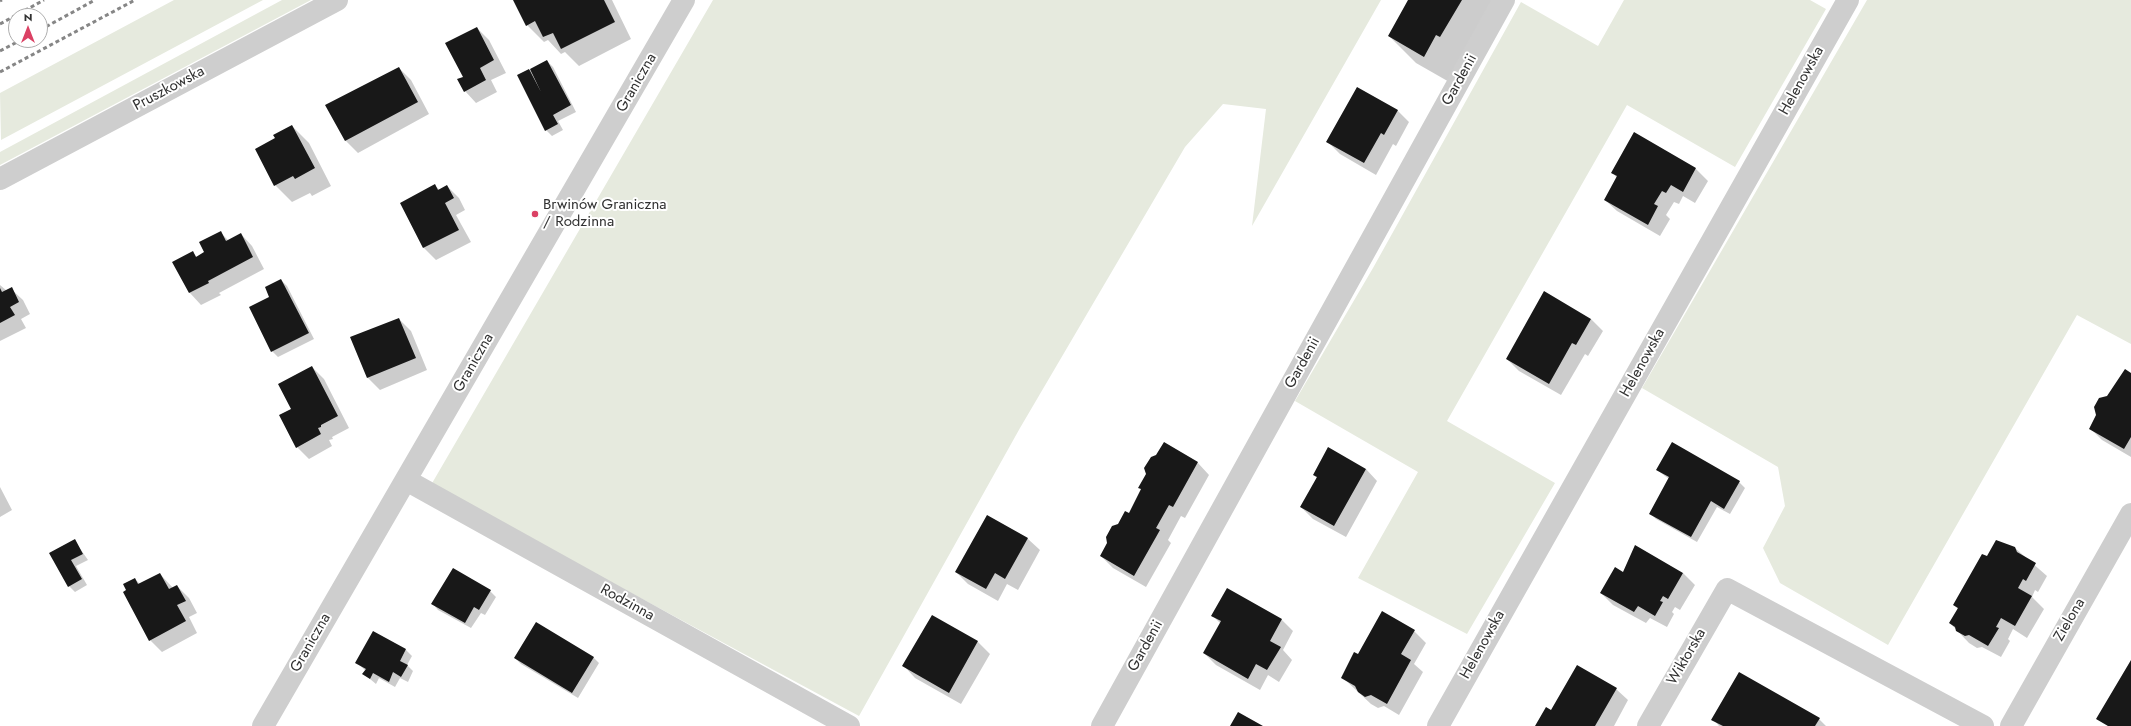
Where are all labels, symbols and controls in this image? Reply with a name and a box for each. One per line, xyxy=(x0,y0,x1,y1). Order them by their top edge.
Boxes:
north arrow xyxy=(8,8,48,48)
text: N xyxy=(24,9,32,25)
street label: Helenowska xyxy=(1776,44,1828,118)
street label: Graniczna xyxy=(613,50,661,116)
street label: Gardenii xyxy=(1439,51,1481,109)
street label: Pruszkowska xyxy=(130,63,208,115)
place label: Brwinów Graniczna / Rodzinna xyxy=(543,196,667,231)
marker: Brwinów Graniczna / Rodzinna xyxy=(530,209,540,219)
street label: Helenowska xyxy=(1617,326,1669,400)
street label: Graniczna xyxy=(450,330,498,396)
street label: Gardenii xyxy=(1282,334,1324,392)
street label: Rodzinna xyxy=(597,581,657,625)
street label: Zielona xyxy=(2051,595,2089,645)
street label: Helenowska xyxy=(1457,608,1509,682)
street label: Graniczna xyxy=(287,610,335,676)
street label: Gardenii xyxy=(1125,617,1167,675)
street label: Wiktorska xyxy=(1664,626,1710,688)

